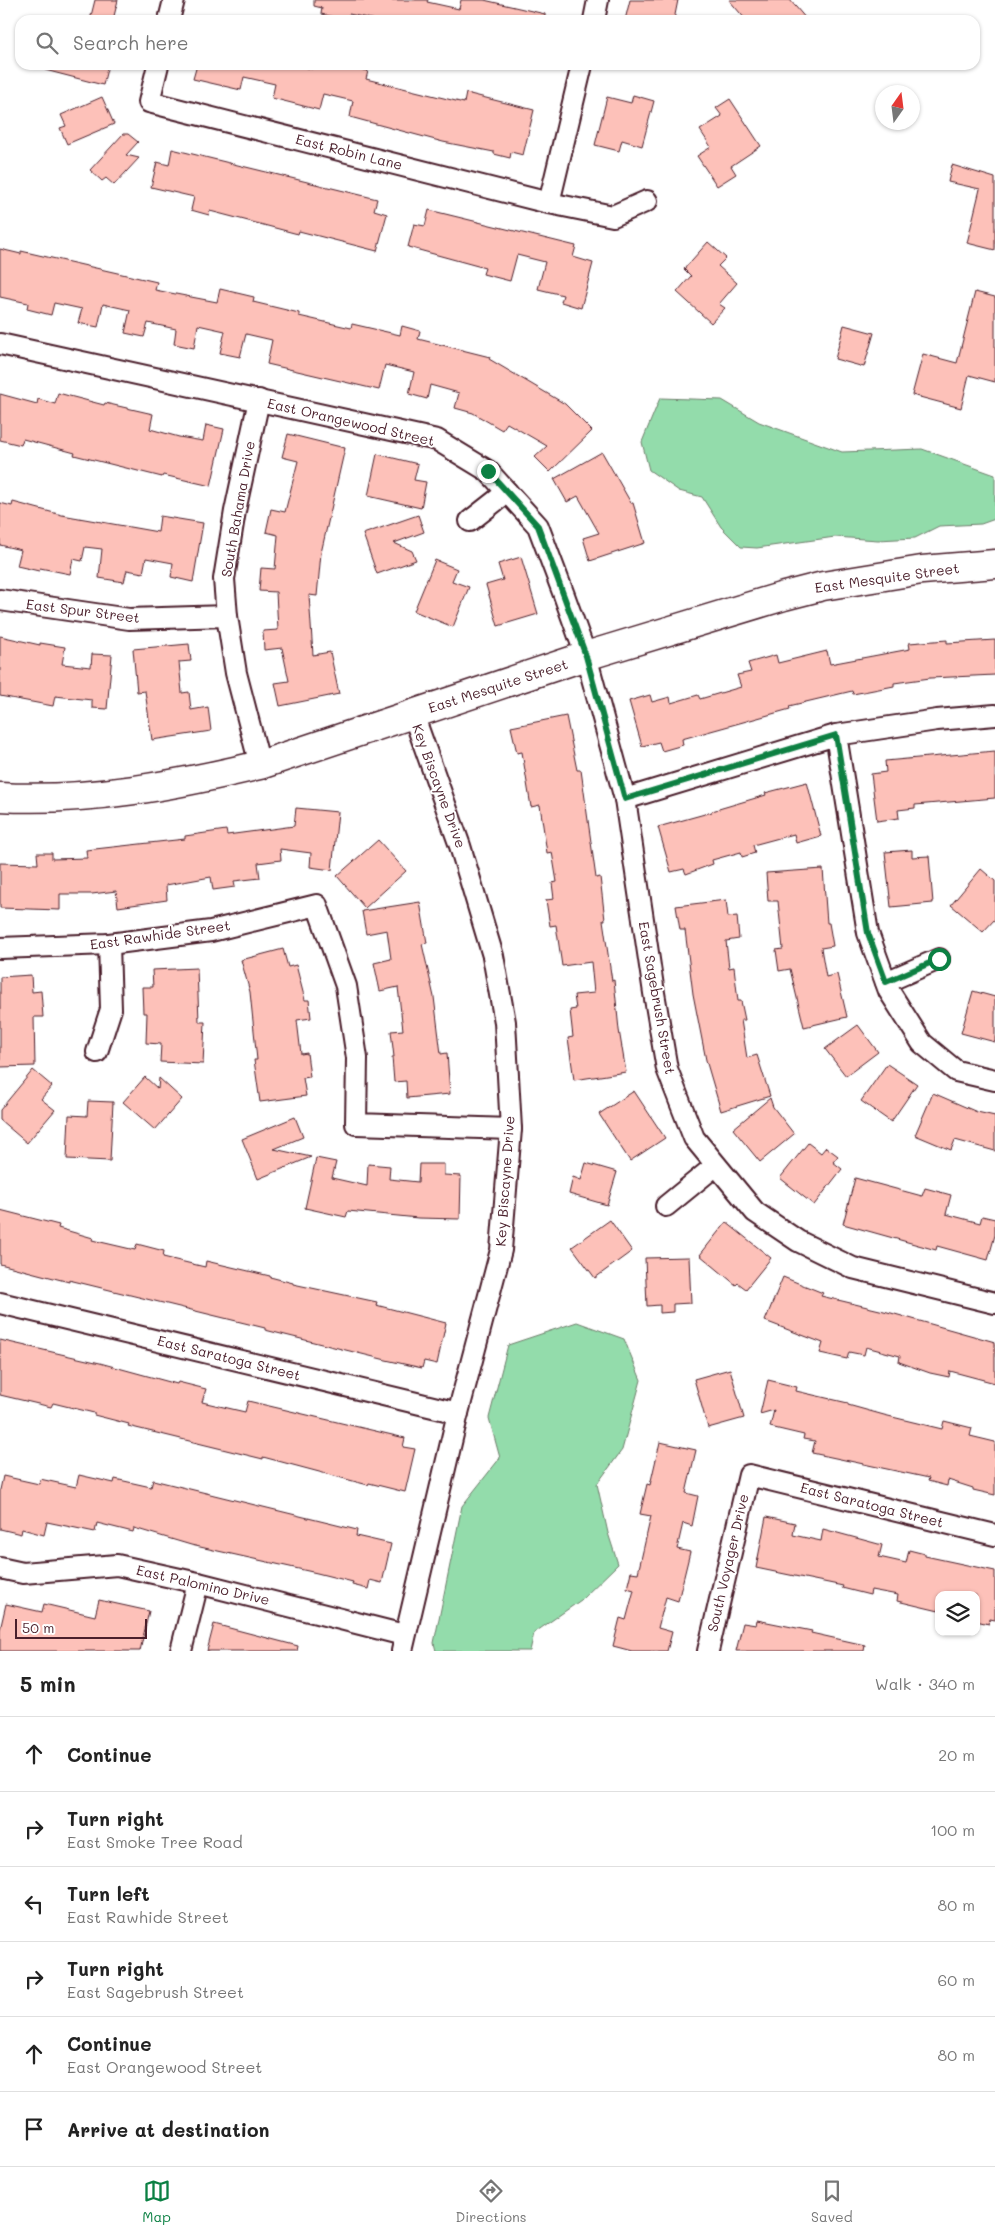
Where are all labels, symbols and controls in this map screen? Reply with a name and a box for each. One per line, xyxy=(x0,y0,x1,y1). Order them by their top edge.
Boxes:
search box xyxy=(15,15,980,70)
icon: search xyxy=(33,29,61,57)
text: Search here xyxy=(73,30,189,55)
north arrow xyxy=(875,85,920,130)
street label: East Robin Lane xyxy=(294,129,405,174)
street label: East Orangewood Street xyxy=(266,393,437,450)
street label: South Bahama Drive xyxy=(216,439,259,578)
route end xyxy=(477,460,500,483)
street label: East Mesquite Street xyxy=(814,558,960,597)
street label: East Spur Street xyxy=(25,594,141,627)
street label: East Mesquite Street xyxy=(426,654,570,717)
street label: Key Biscayne Drive xyxy=(408,721,471,851)
street label: East Rawhide Street xyxy=(89,915,231,954)
street label: East Sagebrush Street xyxy=(635,920,680,1076)
route start xyxy=(928,948,951,971)
street label: Key Biscayne Drive xyxy=(490,1115,519,1247)
street label: East Saratoga Street xyxy=(156,1331,303,1385)
street label: East Saratoga Street xyxy=(799,1478,946,1532)
street label: South Voyager Drive xyxy=(702,1492,753,1634)
street label: East Palomino Drive xyxy=(135,1560,272,1609)
map controls xyxy=(935,1591,980,1636)
button: layers xyxy=(935,1591,980,1636)
scale bar xyxy=(15,1616,148,1639)
text: 50 m xyxy=(22,1618,54,1637)
text: 5 min xyxy=(20,1670,76,1697)
text: Walk · 340 m xyxy=(875,1673,975,1694)
icon: ahead xyxy=(20,1740,48,1768)
text: Continue xyxy=(67,1742,152,1767)
text: 20 m xyxy=(938,1744,975,1765)
text: Turn right xyxy=(67,1806,164,1831)
icon: right xyxy=(20,1815,48,1843)
text: 100 m xyxy=(930,1819,975,1840)
text: East Smoke Tree Road xyxy=(67,1831,243,1852)
text: Turn left xyxy=(67,1881,150,1906)
icon: left xyxy=(20,1890,48,1918)
text: 80 m xyxy=(938,1894,975,1915)
text: East Rawhide Street xyxy=(67,1906,229,1927)
text: Turn right xyxy=(67,1956,164,1981)
icon: right xyxy=(20,1965,48,1993)
text: 60 m xyxy=(938,1969,975,1990)
text: East Sagebrush Street xyxy=(67,1981,244,2002)
text: Continue xyxy=(67,2031,152,2056)
icon: ahead xyxy=(20,2040,48,2068)
text: 80 m xyxy=(938,2044,975,2065)
text: East Orangewood Street xyxy=(67,2056,262,2077)
icon: arrive xyxy=(20,2115,48,2143)
text: Arrive at destination xyxy=(67,2117,270,2142)
tab: Map xyxy=(142,2177,171,2226)
tab: Directions xyxy=(455,2177,527,2226)
tab: Saved xyxy=(811,2177,853,2226)

